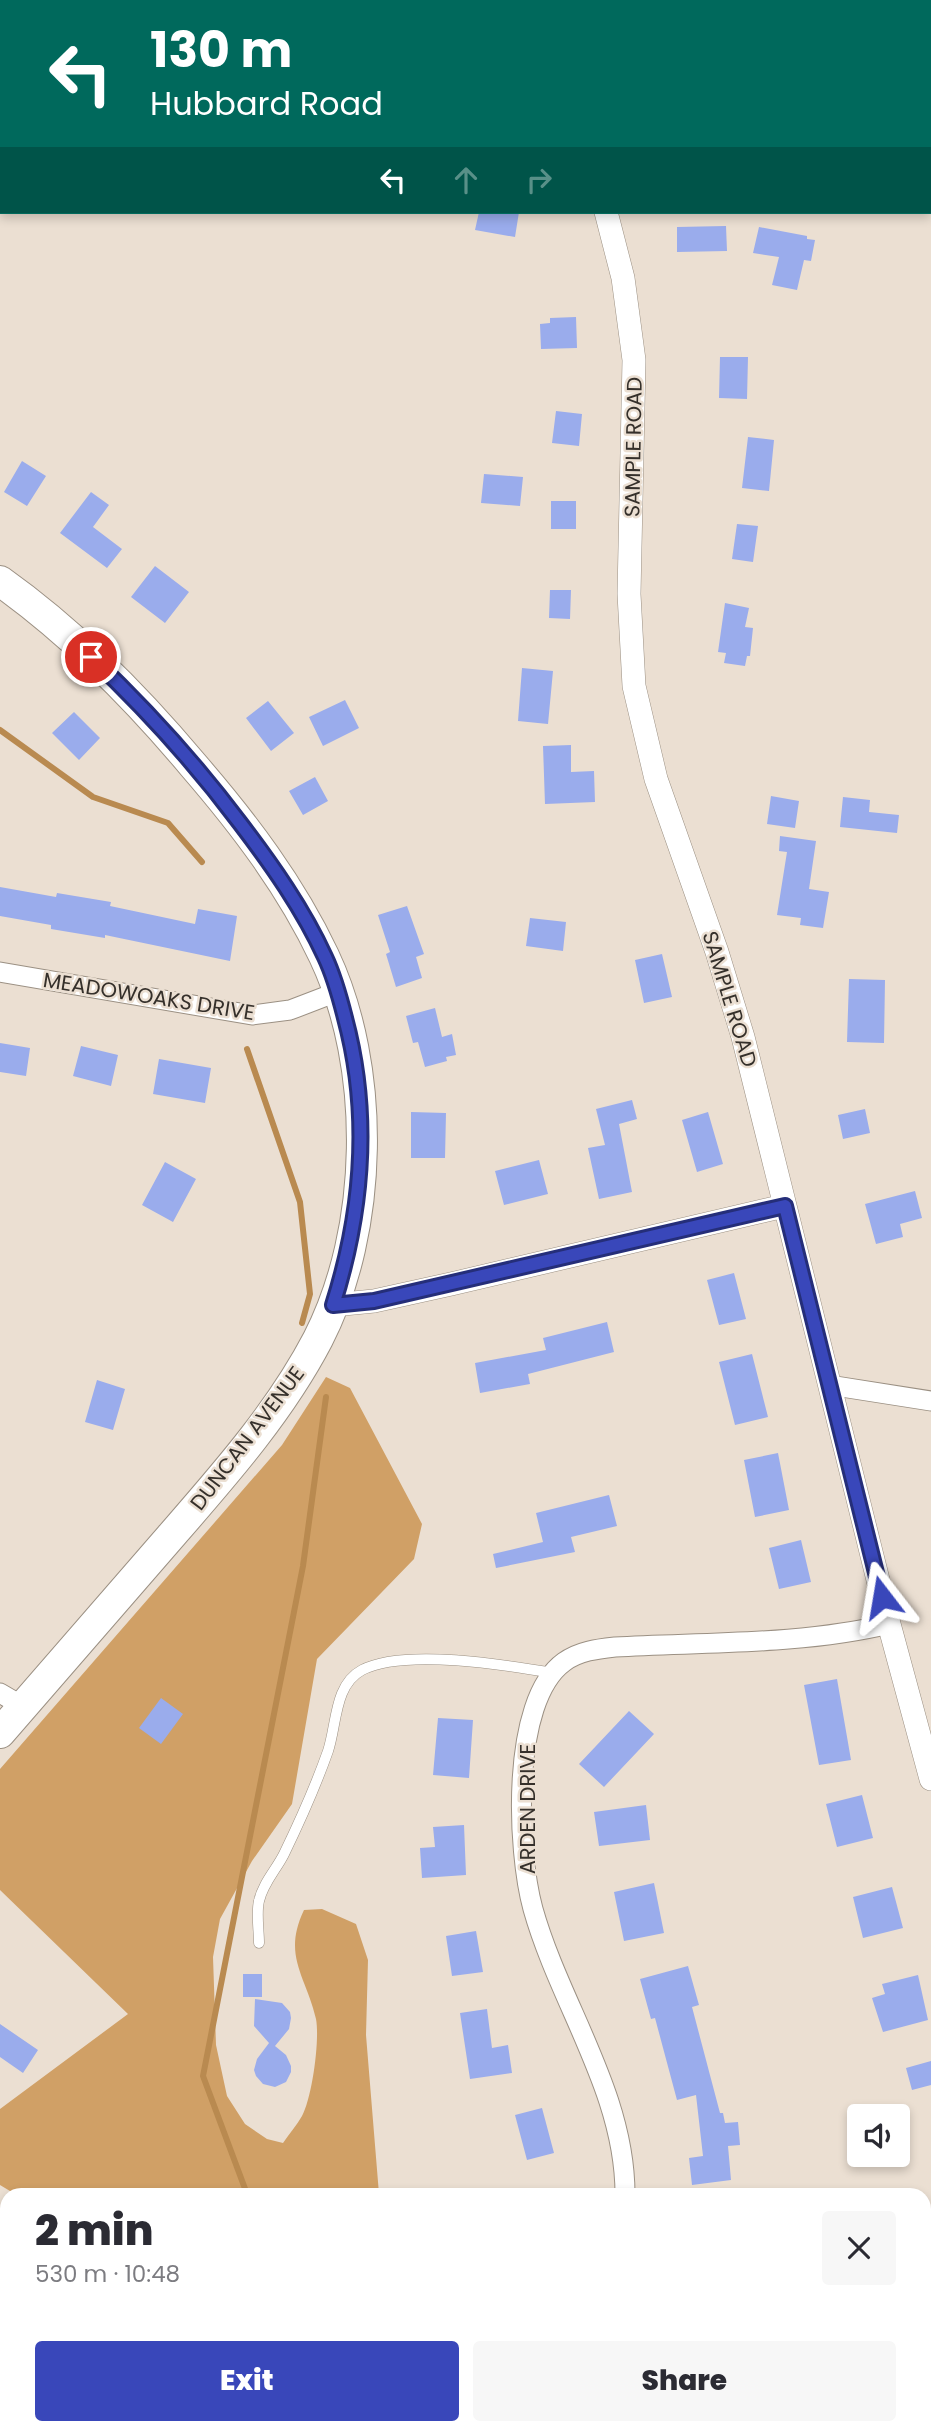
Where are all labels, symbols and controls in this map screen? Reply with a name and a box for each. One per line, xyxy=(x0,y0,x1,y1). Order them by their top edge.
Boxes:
text: 130 m xyxy=(150,16,292,84)
icon: left xyxy=(35,28,126,119)
text: Hubbard Road xyxy=(150,81,383,126)
icon: left xyxy=(374,161,412,199)
icon: ahead xyxy=(447,161,485,199)
icon: right xyxy=(520,161,558,199)
street label: SAMPLE ROAD xyxy=(617,377,649,517)
pin xyxy=(61,627,121,687)
icon: arrive xyxy=(72,638,110,676)
street label: SAMPLE ROAD xyxy=(696,928,764,1070)
street label: MEADOWOAKS DRIVE xyxy=(41,965,257,1027)
street label: DUNCAN AVENUE xyxy=(183,1360,311,1516)
position arrow xyxy=(845,1560,919,1634)
street label: ARDEN DRIVE xyxy=(513,1744,542,1874)
map controls xyxy=(847,2104,910,2167)
button: sound xyxy=(847,2104,910,2167)
text: 2 min xyxy=(35,2201,153,2260)
button: close xyxy=(822,2211,896,2285)
text: 530 m · 10:48 xyxy=(35,2258,180,2290)
button: Exit xyxy=(35,2341,459,2421)
button: Share xyxy=(473,2341,896,2421)

